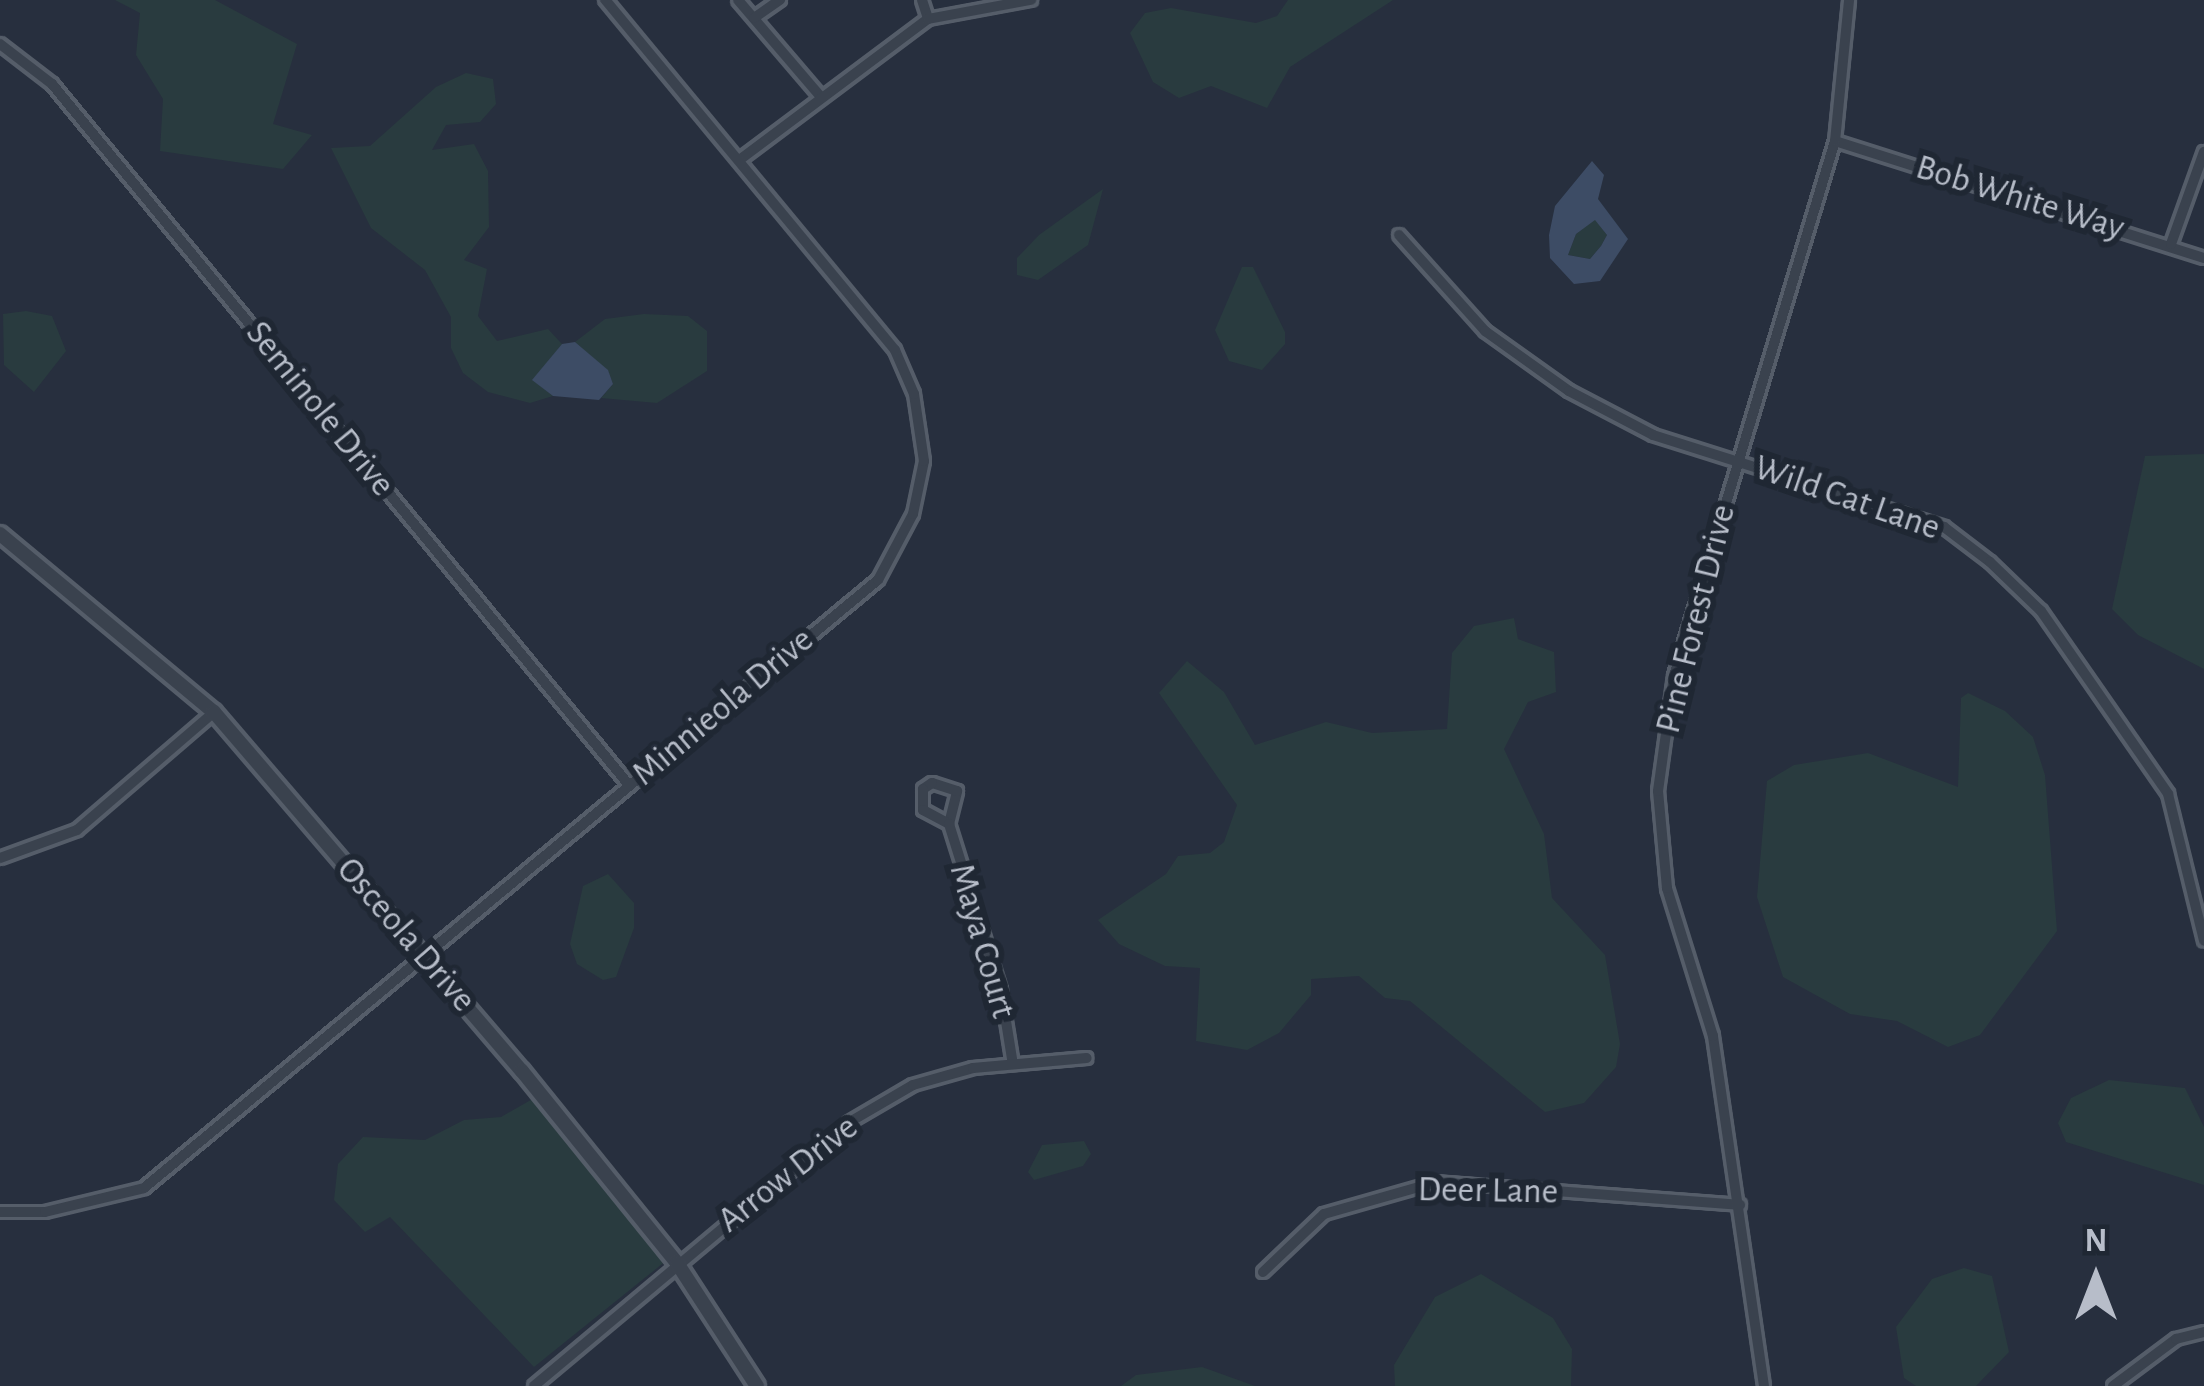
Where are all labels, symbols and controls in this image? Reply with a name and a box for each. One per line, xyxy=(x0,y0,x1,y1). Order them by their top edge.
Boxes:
street label: Bob White Way xyxy=(1911,146,2129,250)
street label: Seminole Drive xyxy=(236,313,404,505)
street label: Wild Cat Lane xyxy=(1748,446,1946,550)
street label: Pine Forest Drive xyxy=(1647,500,1745,738)
street label: Minnieola Drive xyxy=(624,619,822,795)
street label: Osceola Drive xyxy=(327,849,485,1021)
street label: Maya Court xyxy=(939,859,1025,1023)
street label: Arrow Drive xyxy=(709,1106,867,1242)
street label: Deer Lane xyxy=(1417,1168,1559,1214)
north arrow xyxy=(2036,1218,2156,1338)
text: N xyxy=(2085,1225,2107,1258)

